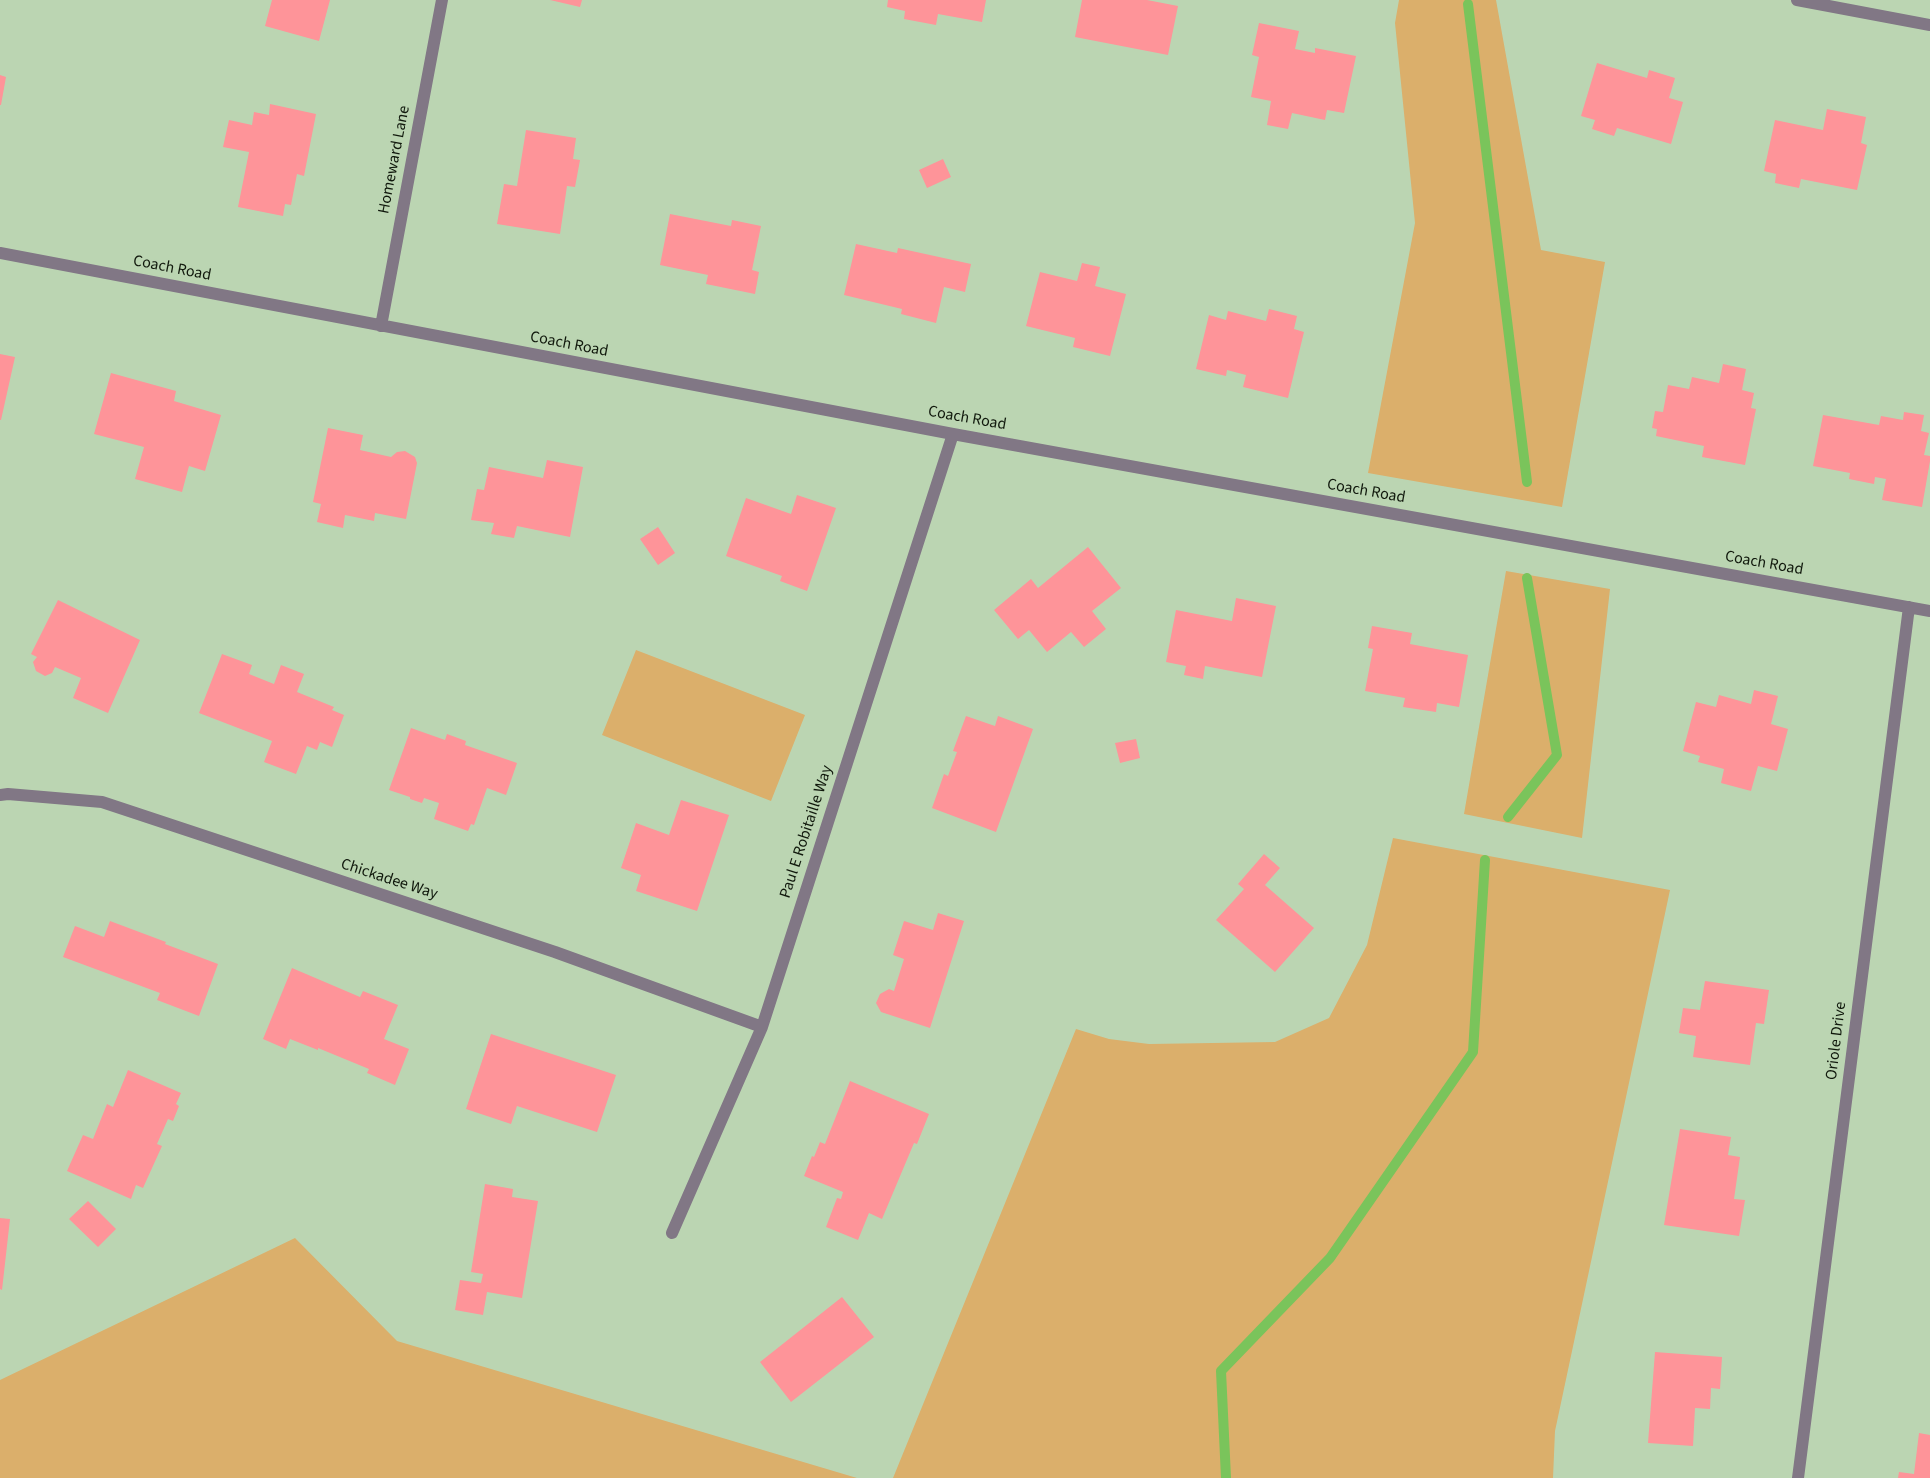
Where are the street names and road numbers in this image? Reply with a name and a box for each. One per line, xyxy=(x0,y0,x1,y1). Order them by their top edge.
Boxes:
street label: Homeward Lane xyxy=(375,104,415,216)
street label: Coach Road xyxy=(131,252,213,286)
street label: Coach Road xyxy=(528,328,610,362)
street label: Coach Road xyxy=(926,403,1008,435)
street label: Coach Road xyxy=(1325,476,1407,508)
street label: Coach Road xyxy=(1723,548,1805,580)
street label: Paul E Robitaille Way xyxy=(776,763,838,901)
street label: Chickadee Way xyxy=(338,855,440,905)
street label: Oriole Drive xyxy=(1823,1001,1851,1081)

